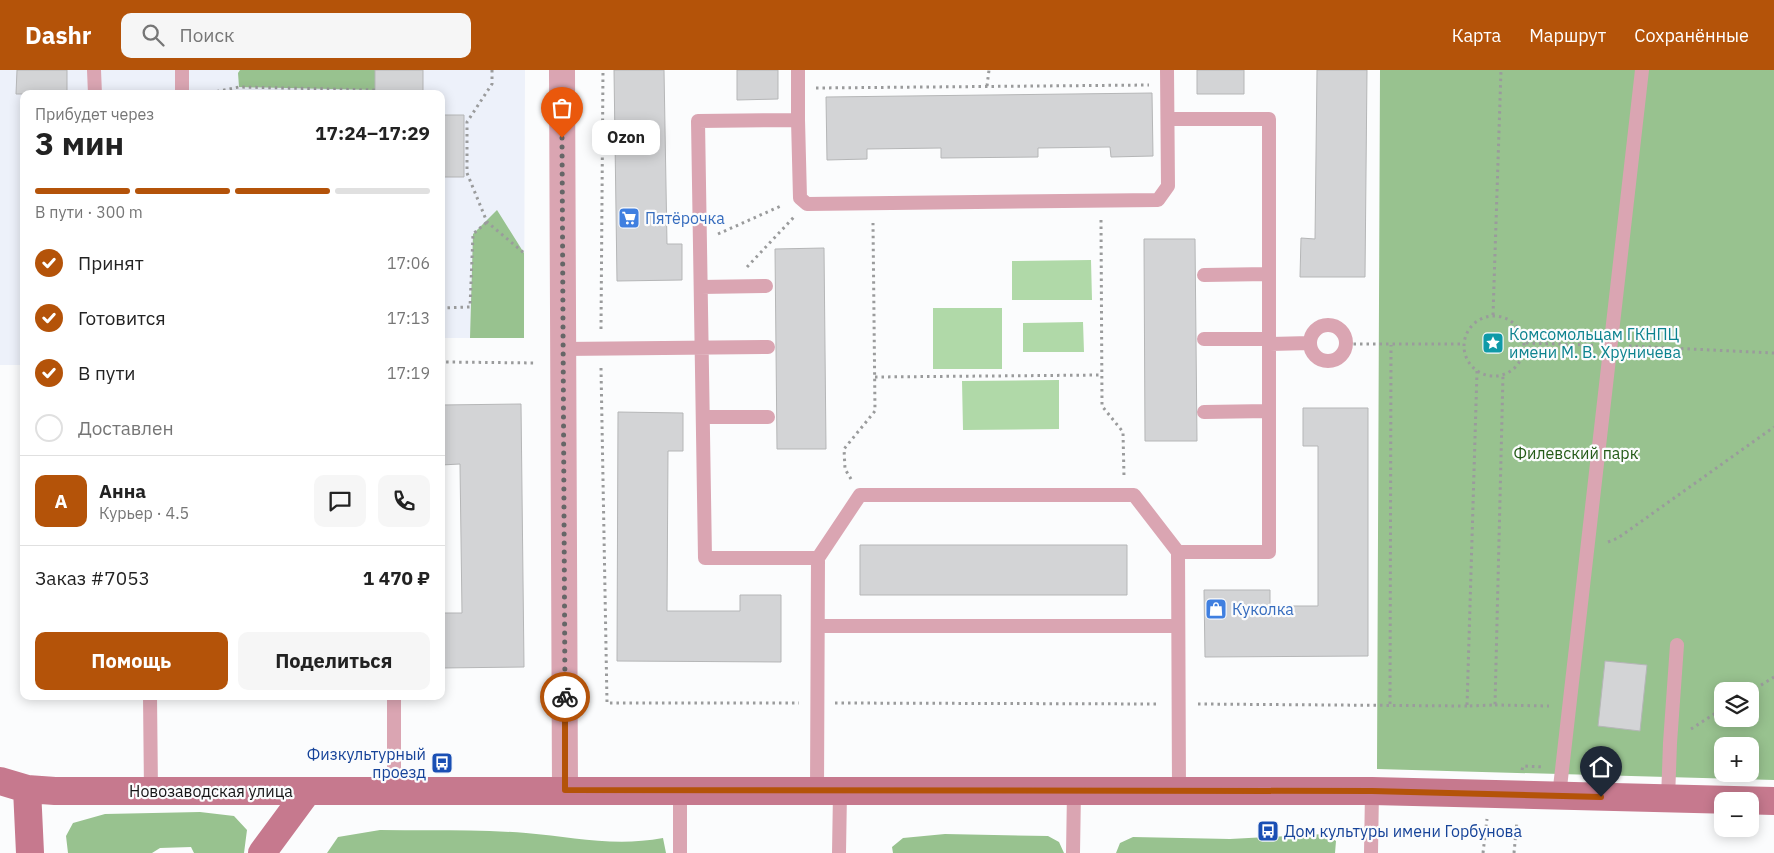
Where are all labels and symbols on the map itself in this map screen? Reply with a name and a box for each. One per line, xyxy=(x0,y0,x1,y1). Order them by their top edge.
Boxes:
pin xyxy=(541,87,583,138)
callout: Ozon xyxy=(592,120,660,156)
supermarket icon: Пятёрочка xyxy=(617,206,641,230)
place label: Пятёрочка xyxy=(645,208,725,228)
place label: Комсомольцам ГКНПЦ имени М. В. Хруничева xyxy=(1509,324,1681,362)
place icon: Комсомольцам ГКНПЦ имени М. В. Хруничева xyxy=(1481,331,1505,355)
park label: Филевский парк xyxy=(1514,443,1639,463)
shop icon: Куколка xyxy=(1204,597,1228,621)
place label: Куколка xyxy=(1232,599,1294,619)
courier xyxy=(540,672,590,722)
place label: Физкультурный проезд xyxy=(307,744,426,782)
pin xyxy=(1580,746,1622,797)
bus stop icon: Физкультурный проезд xyxy=(430,751,454,775)
street label: Новозаводская улица xyxy=(129,781,293,801)
bus stop icon: Дом культуры имени Горбунова xyxy=(1256,819,1280,843)
place label: Дом культуры имени Горбунова xyxy=(1284,821,1522,841)

